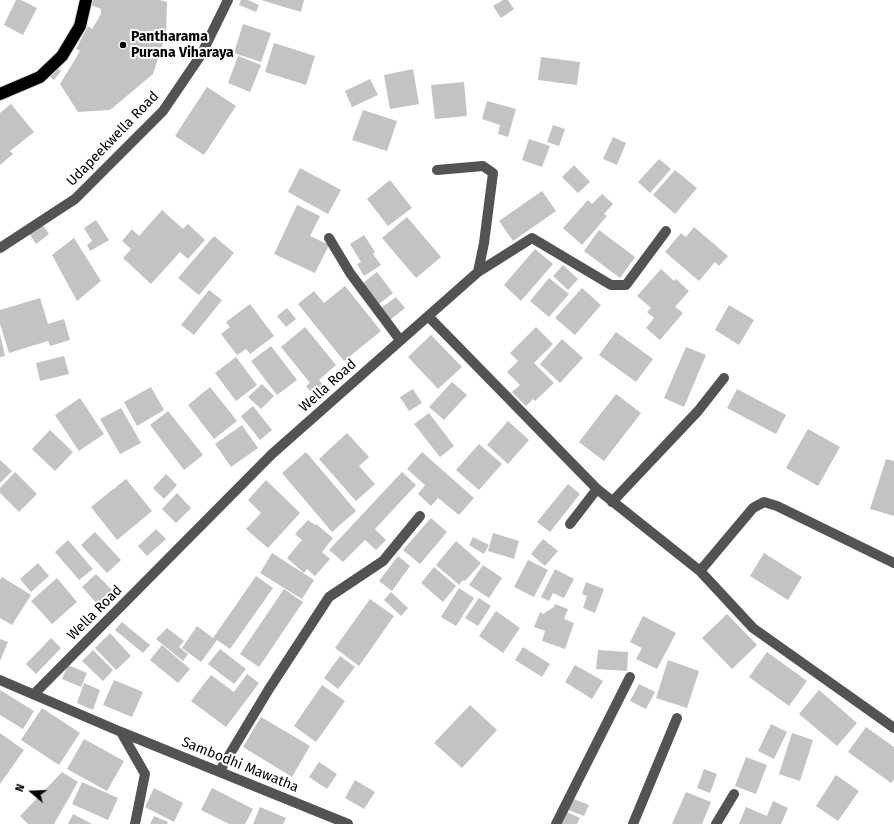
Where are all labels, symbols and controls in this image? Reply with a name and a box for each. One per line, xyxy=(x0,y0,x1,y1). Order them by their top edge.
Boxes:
place label: Pantharama Purana Viharaya xyxy=(131,29,234,62)
marker: Pantharama Purana Viharaya xyxy=(118,40,128,50)
street label: Udapeekwella Road xyxy=(63,88,163,190)
street label: Wella Road xyxy=(296,356,360,416)
street label: Wella Road xyxy=(64,582,126,644)
street label: Sambodhi Mawatha xyxy=(179,734,301,796)
north arrow xyxy=(12,772,52,812)
text: N xyxy=(13,782,28,794)

